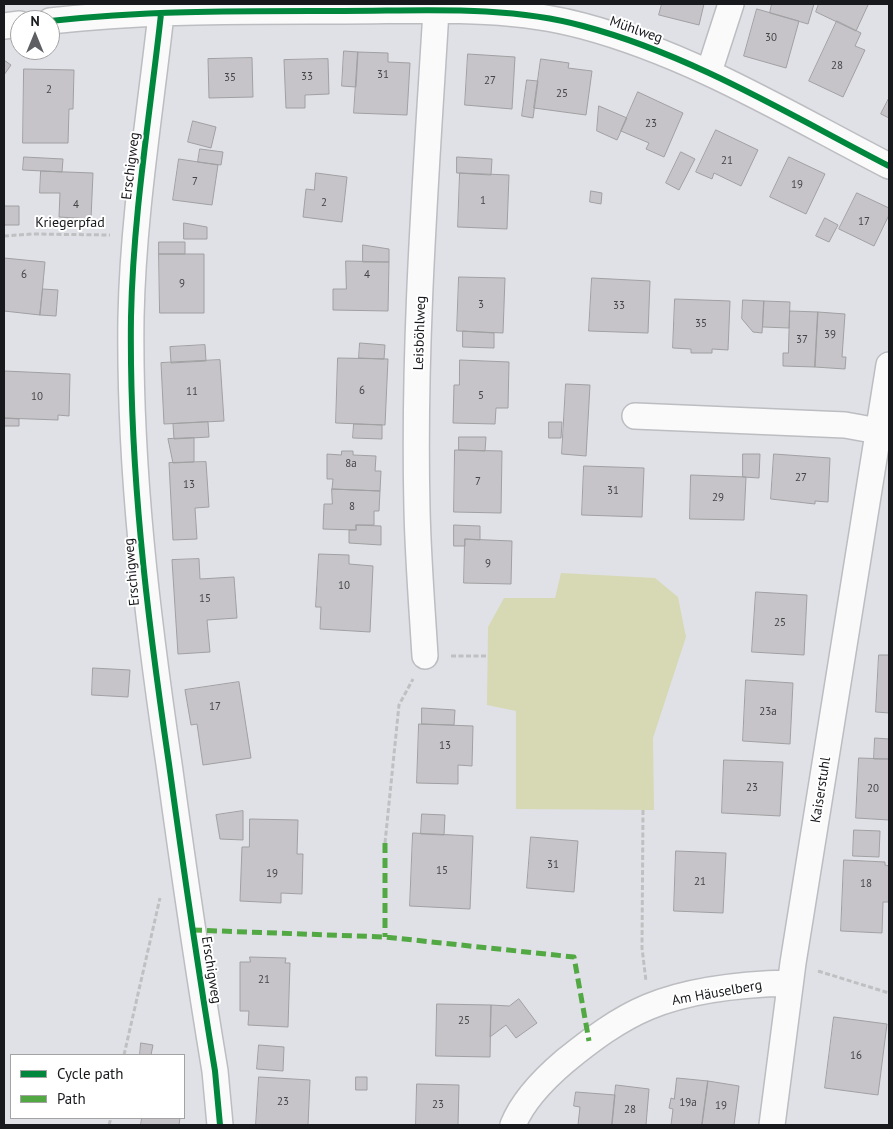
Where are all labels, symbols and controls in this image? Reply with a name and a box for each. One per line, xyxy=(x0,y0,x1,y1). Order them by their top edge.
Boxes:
north arrow xyxy=(10,10,60,60)
text: N xyxy=(30,12,40,30)
street label: Mühlweg xyxy=(607,13,665,47)
house number: 30 xyxy=(765,31,777,45)
house number: 28 xyxy=(831,59,843,73)
house number: 31 xyxy=(377,68,389,82)
house number: 33 xyxy=(301,70,313,84)
house number: 35 xyxy=(224,71,236,85)
house number: 27 xyxy=(484,74,496,88)
house number: 2 xyxy=(46,83,52,97)
house number: 25 xyxy=(556,87,568,101)
house number: 23 xyxy=(645,117,657,131)
street label: Erschigweg xyxy=(119,131,143,201)
house number: 21 xyxy=(721,154,733,168)
house number: 7 xyxy=(192,175,198,189)
house number: 19 xyxy=(791,178,803,192)
house number: 1 xyxy=(480,194,486,208)
house number: 2 xyxy=(321,196,327,210)
house number: 4 xyxy=(73,198,79,212)
street label: Kriegerpfad xyxy=(35,215,105,231)
house number: 17 xyxy=(858,215,870,229)
house number: 6 xyxy=(21,268,27,282)
house number: 4 xyxy=(364,268,370,282)
house number: 9 xyxy=(179,277,185,291)
street label: Leisböhlweg xyxy=(410,295,430,371)
house number: 3 xyxy=(478,298,484,312)
house number: 33 xyxy=(613,299,625,313)
house number: 35 xyxy=(695,317,707,331)
house number: 39 xyxy=(824,328,836,342)
house number: 37 xyxy=(796,333,808,347)
house number: 6 xyxy=(359,384,365,398)
house number: 11 xyxy=(186,385,198,399)
house number: 5 xyxy=(478,389,484,403)
house number: 10 xyxy=(31,390,43,404)
house number: 8a xyxy=(345,457,357,471)
house number: 27 xyxy=(795,471,807,485)
house number: 7 xyxy=(475,475,481,489)
house number: 13 xyxy=(183,478,195,492)
house number: 31 xyxy=(607,484,619,498)
house number: 29 xyxy=(712,491,724,505)
house number: 8 xyxy=(349,500,355,514)
street label: Erschigweg xyxy=(121,537,143,607)
house number: 9 xyxy=(485,557,491,571)
house number: 10 xyxy=(338,579,350,593)
house number: 15 xyxy=(199,592,211,606)
house number: 25 xyxy=(774,616,786,630)
house number: 17 xyxy=(209,700,221,714)
house number: 23a xyxy=(759,705,777,719)
house number: 13 xyxy=(439,739,451,753)
street label: Kaiserstuhl xyxy=(807,756,835,824)
house number: 23 xyxy=(746,781,758,795)
house number: 20 xyxy=(867,782,879,796)
house number: 31 xyxy=(547,858,559,872)
house number: 15 xyxy=(436,864,448,878)
house number: 19 xyxy=(266,867,278,881)
house number: 21 xyxy=(694,875,706,889)
house number: 18 xyxy=(860,877,872,891)
street label: Erschigweg xyxy=(197,935,225,1005)
house number: 21 xyxy=(258,973,270,987)
street label: Am Häuselberg xyxy=(671,977,763,1009)
house number: 25 xyxy=(458,1014,470,1028)
house number: 16 xyxy=(850,1049,862,1063)
legend xyxy=(10,1054,185,1119)
text: Cycle path xyxy=(57,1064,123,1083)
text: Path xyxy=(57,1089,86,1108)
house number: 23 xyxy=(277,1095,289,1109)
house number: 19a xyxy=(679,1096,697,1110)
house number: 23 xyxy=(432,1098,444,1112)
house number: 19 xyxy=(715,1099,727,1113)
house number: 28 xyxy=(624,1103,636,1117)

